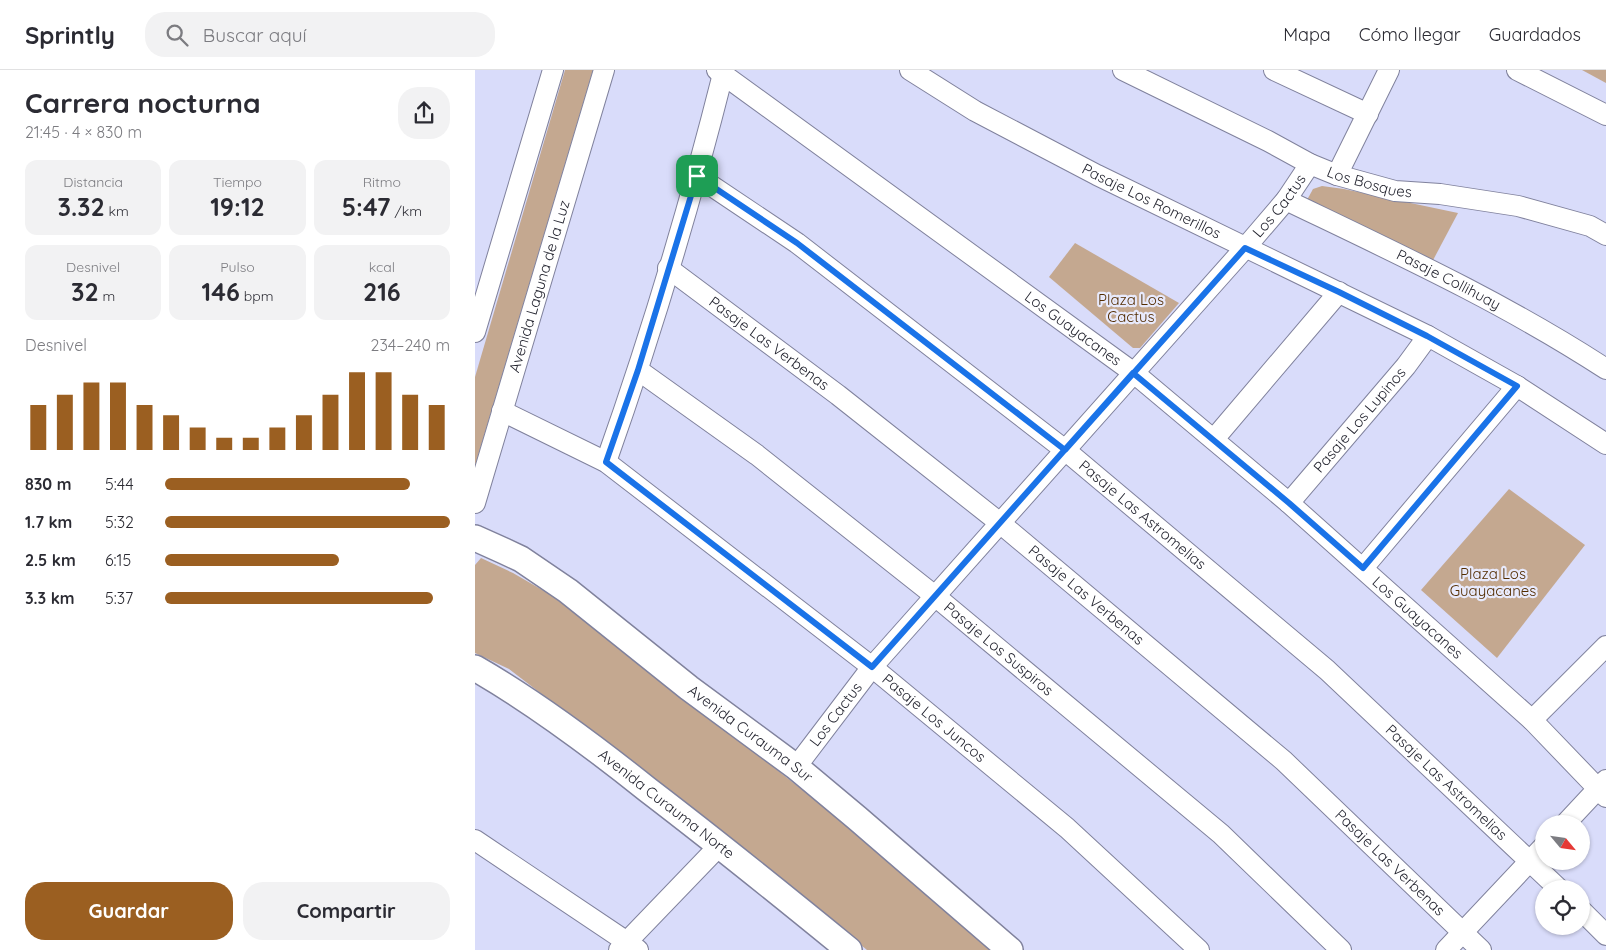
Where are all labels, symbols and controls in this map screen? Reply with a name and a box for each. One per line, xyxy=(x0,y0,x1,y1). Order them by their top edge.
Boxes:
search box xyxy=(145,12,495,57)
text: Sprintly xyxy=(25,20,115,50)
icon: search xyxy=(163,21,191,49)
text: Buscar aquí xyxy=(203,23,307,47)
text: Mapa xyxy=(1283,23,1331,46)
text: Cómo llegar xyxy=(1359,23,1461,46)
text: Guardados xyxy=(1489,23,1581,46)
text: Carrera nocturna xyxy=(25,85,261,120)
button: share xyxy=(398,87,450,139)
text: 21:45 · 4 × 830 m xyxy=(25,122,142,142)
pin xyxy=(676,155,718,197)
street label: Pasaje Los Romerillos xyxy=(1079,159,1224,243)
icon: arrive xyxy=(683,162,711,190)
street label: Los Bosques xyxy=(1324,162,1413,201)
street label: Los Cactus xyxy=(1248,170,1310,241)
text: Distancia xyxy=(63,173,123,191)
text: Tiempo xyxy=(213,173,262,191)
text: Ritmo xyxy=(363,173,401,191)
text: 3.32 xyxy=(57,191,105,222)
text: 19:12 xyxy=(210,191,265,222)
text: 5:47 xyxy=(342,191,391,222)
street label: Avenida Laguna de la Luz xyxy=(504,198,574,375)
text: km xyxy=(105,202,129,220)
text: /km xyxy=(391,202,422,220)
street label: Pasaje Collihuay xyxy=(1393,245,1504,314)
text: Desnivel xyxy=(66,258,120,276)
text: Pulso xyxy=(220,258,255,276)
text: kcal xyxy=(369,258,395,276)
text: 32 xyxy=(71,276,99,307)
text: 146 xyxy=(202,276,240,307)
text: 216 xyxy=(363,276,401,307)
text: m xyxy=(99,287,115,305)
text: bpm xyxy=(240,287,273,305)
street label: Los Guayacanes xyxy=(1021,287,1125,370)
park label: Plaza Los Cactus xyxy=(1098,290,1164,326)
street label: Pasaje Las Verbenas xyxy=(705,292,833,394)
text: Desnivel xyxy=(25,335,87,355)
text: 234–240 m xyxy=(371,335,450,355)
street label: Pasaje Los Lupinos xyxy=(1309,363,1410,476)
street label: Pasaje Las Astromelias xyxy=(1075,456,1210,573)
text: 830 m xyxy=(25,474,71,494)
text: 5:44 xyxy=(105,474,134,494)
text: 1.7 km xyxy=(25,512,72,532)
text: 5:32 xyxy=(105,512,134,532)
street label: Pasaje Las Verbenas xyxy=(1025,541,1148,649)
text: 2.5 km xyxy=(25,550,76,570)
text: 6:15 xyxy=(105,550,131,570)
park label: Plaza Los Guayacanes xyxy=(1450,564,1536,600)
street label: Los Guayacanes xyxy=(1369,572,1467,663)
text: 3.3 km xyxy=(25,588,75,608)
text: 5:37 xyxy=(105,588,133,608)
street label: Pasaje Los Suspiros xyxy=(940,597,1058,700)
street label: Pasaje Los Juncos xyxy=(879,669,990,766)
street label: Los Cactus xyxy=(805,678,866,750)
street label: Avenida Curauma Sur xyxy=(684,681,817,786)
street label: Pasaje Las Astromelias xyxy=(1382,720,1511,844)
street label: Avenida Curauma Norte xyxy=(595,745,738,863)
street label: Pasaje Las Verbenas xyxy=(1331,805,1449,919)
north arrow xyxy=(1535,815,1590,870)
map controls xyxy=(1535,815,1590,935)
button: locate xyxy=(1535,880,1590,935)
button: Guardar xyxy=(25,882,233,940)
button: Compartir xyxy=(243,882,450,940)

